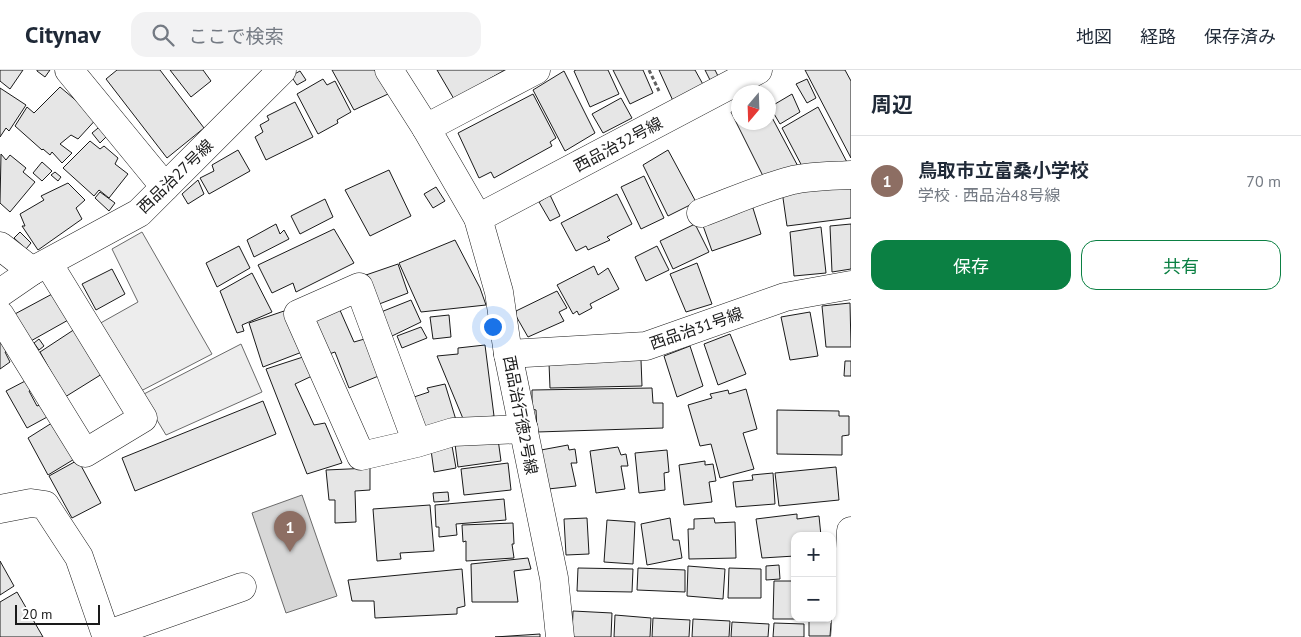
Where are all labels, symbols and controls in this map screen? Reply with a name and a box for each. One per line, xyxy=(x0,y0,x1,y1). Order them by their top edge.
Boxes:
search box xyxy=(131,12,481,57)
text: Citynav xyxy=(25,19,101,50)
icon: search xyxy=(149,21,177,49)
text: ここで検索 xyxy=(189,24,284,48)
text: 地図 xyxy=(1076,25,1112,48)
text: 経路 xyxy=(1140,25,1176,48)
text: 保存済み xyxy=(1204,25,1276,48)
north arrow xyxy=(731,85,776,130)
text: 周辺 xyxy=(871,91,913,118)
street label: 西品治32号線 xyxy=(570,112,666,176)
street label: 西品治27号線 xyxy=(133,135,217,217)
text: 鳥取市立富桑小学校 xyxy=(918,158,1089,182)
text: 1 xyxy=(882,171,892,191)
text: 70 m xyxy=(1246,171,1281,191)
text: 学校 · 西品治48号線 xyxy=(918,185,1060,205)
button: 保存 xyxy=(871,240,1071,290)
button: 共有 xyxy=(1081,240,1281,290)
street label: 西品治31号線 xyxy=(647,303,745,353)
your location xyxy=(480,314,506,340)
street label: 西品治行徳2号線 xyxy=(500,354,542,476)
pin: 1 xyxy=(274,511,306,552)
map controls xyxy=(791,532,836,622)
button: + xyxy=(791,532,836,577)
button: − xyxy=(791,577,836,622)
scale bar xyxy=(15,602,100,625)
text: 20 m xyxy=(22,605,52,623)

